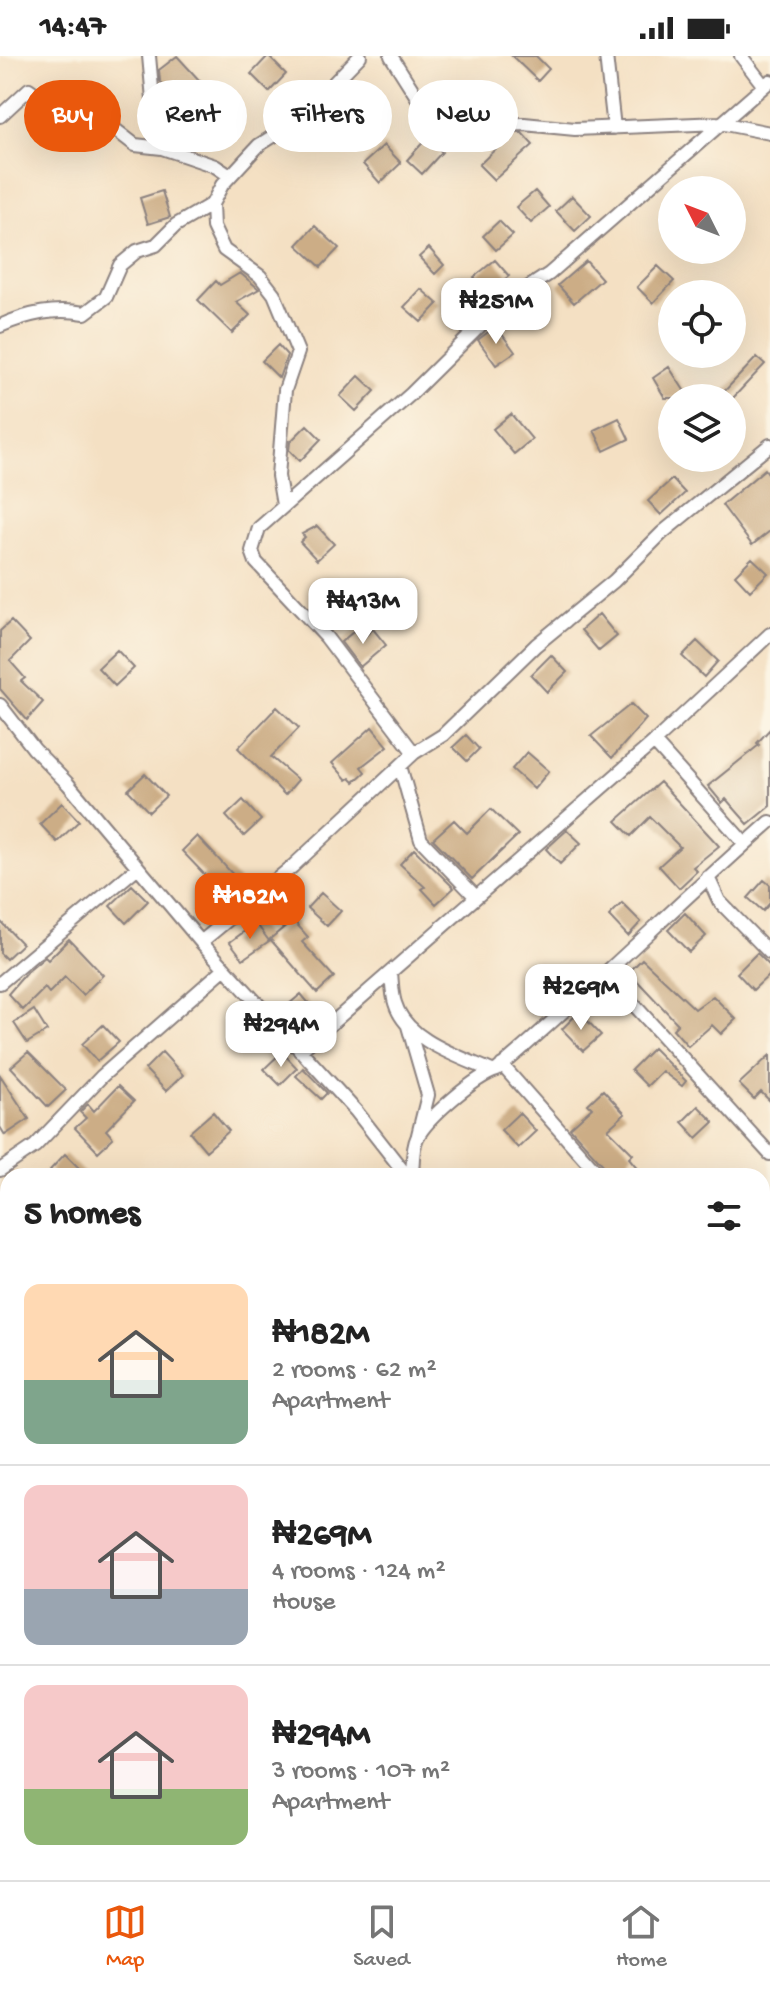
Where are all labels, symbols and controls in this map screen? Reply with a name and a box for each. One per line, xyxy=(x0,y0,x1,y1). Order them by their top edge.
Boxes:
text: 14:47 xyxy=(40,11,106,46)
chip: Buy xyxy=(24,80,121,152)
chip: Rent xyxy=(137,80,247,152)
chip: Filters xyxy=(263,80,392,152)
chip: New xyxy=(408,80,518,152)
north arrow xyxy=(658,176,746,264)
map controls xyxy=(658,176,746,472)
pin: ₦251M xyxy=(440,278,552,346)
button: locate xyxy=(658,280,746,368)
text: ₦251M xyxy=(459,288,533,319)
button: layers xyxy=(658,384,746,472)
pin: ₦413M xyxy=(307,578,419,646)
text: ₦413M xyxy=(326,588,400,619)
pin: ₦182M xyxy=(194,873,306,941)
text: ₦182M xyxy=(213,883,287,914)
pin: ₦269M xyxy=(525,964,637,1032)
text: ₦269M xyxy=(543,974,619,1005)
pin: ₦294M xyxy=(225,1001,337,1069)
text: ₦294M xyxy=(244,1011,318,1042)
icon: filters xyxy=(702,1194,746,1238)
text: 5 homes xyxy=(24,1196,140,1236)
icon: home xyxy=(88,1316,184,1412)
text: ₦182M xyxy=(272,1316,369,1356)
text: 2 rooms · 62 m² xyxy=(272,1356,436,1387)
text: Apartment xyxy=(272,1387,389,1418)
icon: home xyxy=(88,1517,184,1613)
text: ₦269M xyxy=(272,1517,371,1557)
text: 4 rooms · 124 m² xyxy=(272,1557,446,1588)
text: House xyxy=(272,1588,336,1619)
icon: home xyxy=(88,1717,184,1813)
text: ₦294M xyxy=(272,1717,370,1757)
text: 3 rooms · 107 m² xyxy=(272,1757,450,1788)
text: Apartment xyxy=(272,1788,389,1819)
tab: Map xyxy=(103,1900,147,1974)
tab: Saved xyxy=(353,1900,410,1974)
tab: Home xyxy=(616,1900,667,1974)

